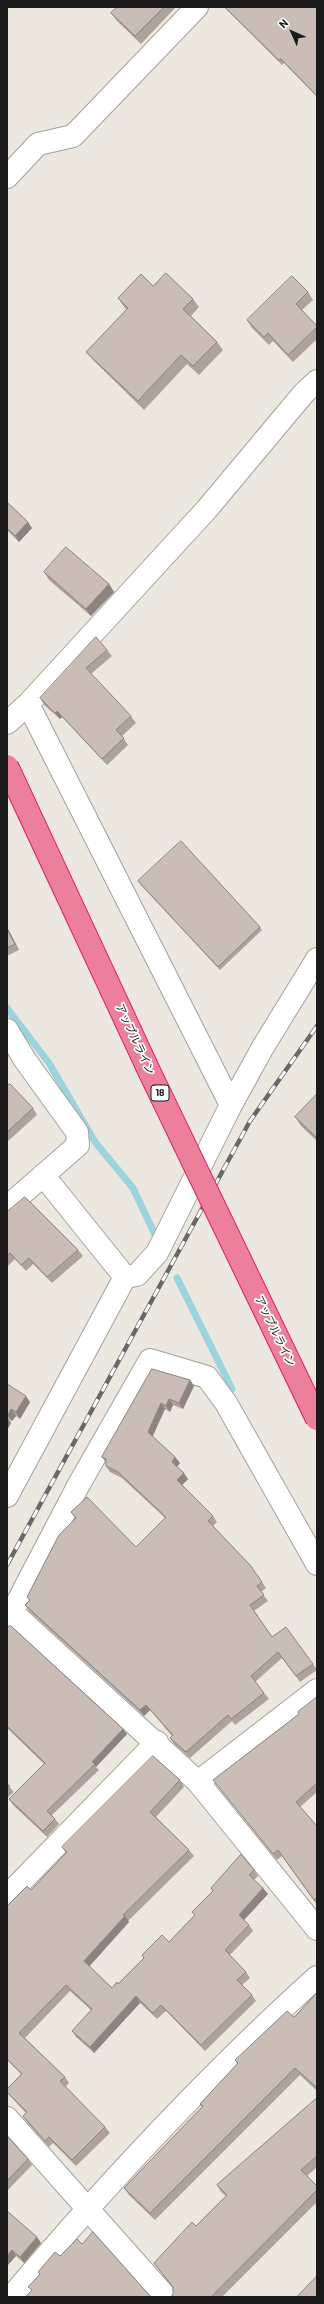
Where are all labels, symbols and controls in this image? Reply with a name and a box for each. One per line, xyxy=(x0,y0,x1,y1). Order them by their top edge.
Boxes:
north arrow xyxy=(272,12,312,52)
text: N xyxy=(276,16,290,30)
street label: アップルライン xyxy=(113,1001,157,1077)
road number: 18 xyxy=(151,1085,169,1101)
street label: アップルライン xyxy=(252,1294,298,1368)

